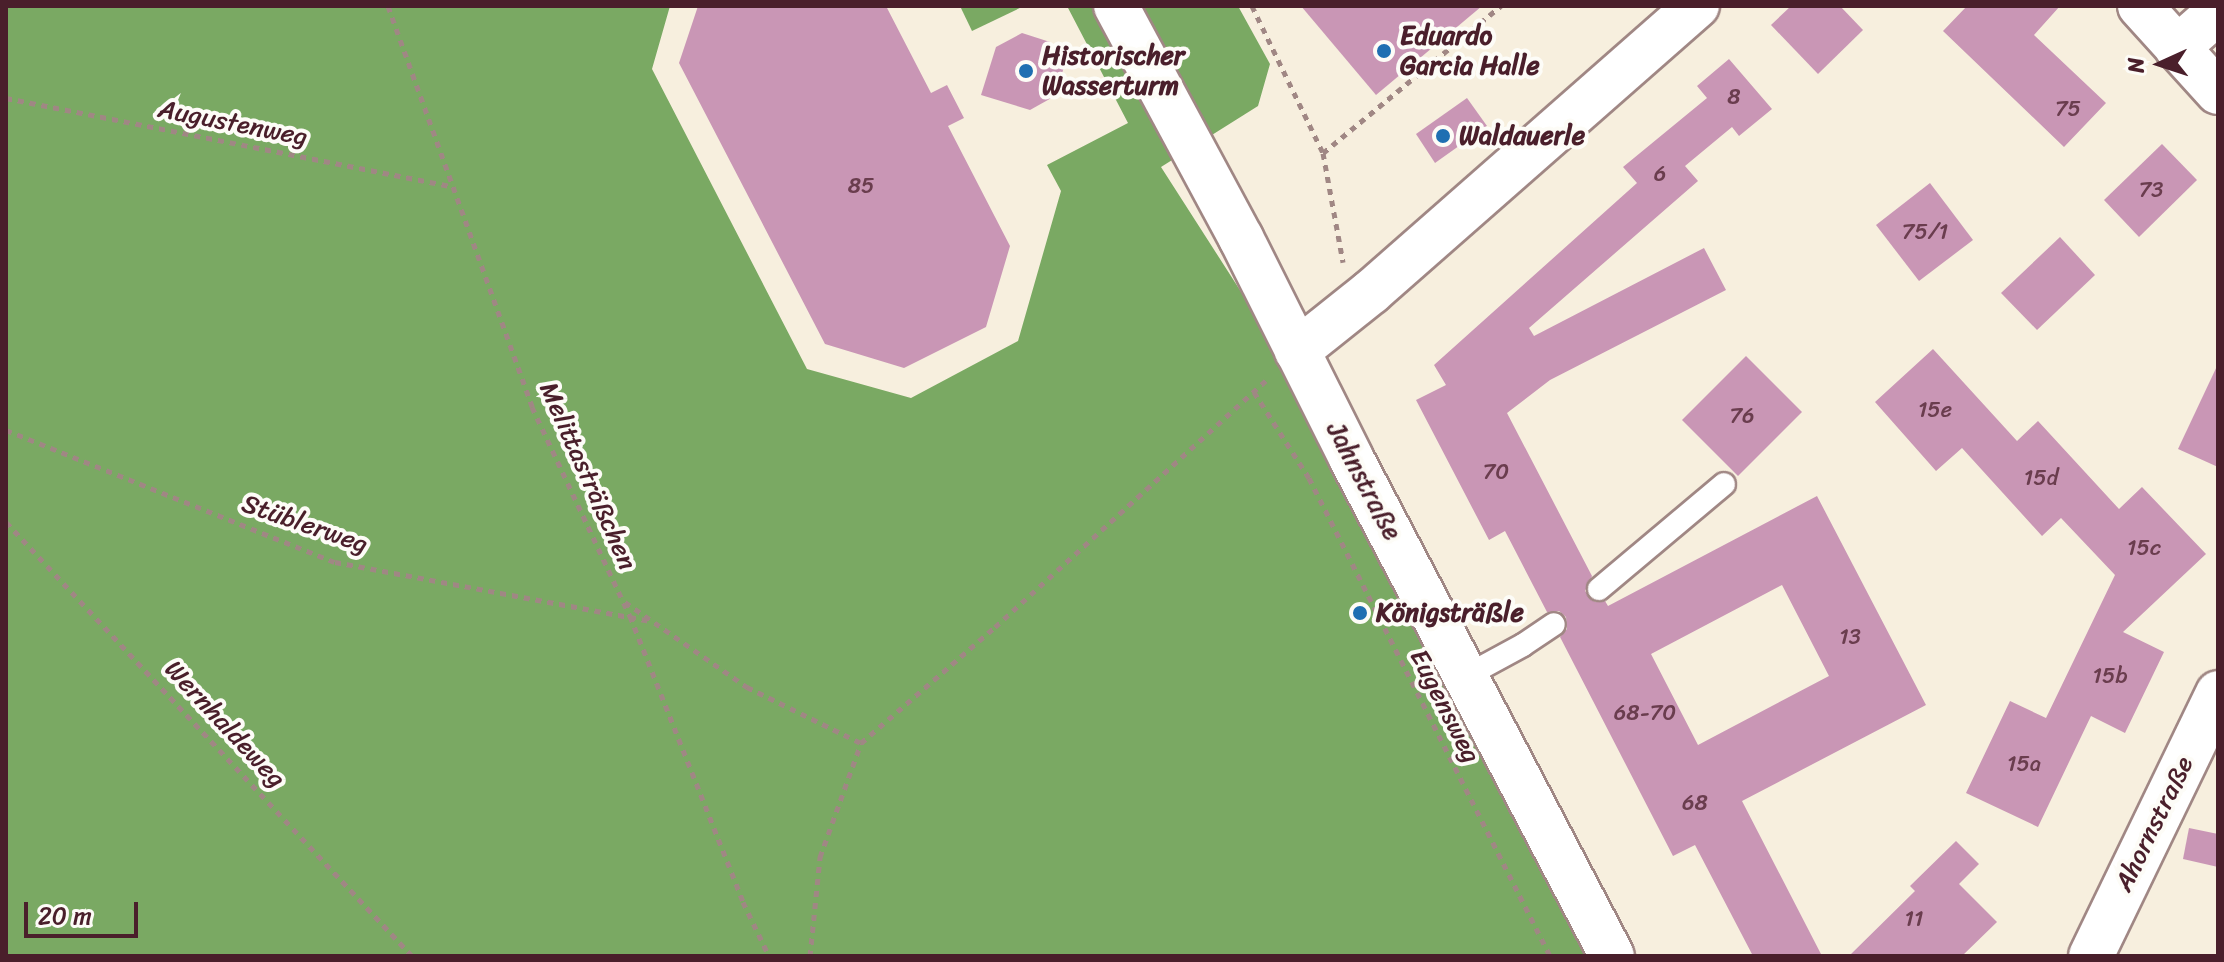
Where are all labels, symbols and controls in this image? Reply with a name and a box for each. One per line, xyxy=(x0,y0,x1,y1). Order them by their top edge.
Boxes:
place label: Eduardo Garcia Halle xyxy=(1400,20,1540,82)
north arrow xyxy=(2120,24,2200,104)
place label: Historischer Wasserturm xyxy=(1042,40,1185,102)
marker: Eduardo Garcia Halle xyxy=(1375,42,1393,60)
text: N xyxy=(2116,57,2155,74)
marker: Historischer Wasserturm xyxy=(1017,62,1035,80)
house number: 8 xyxy=(1727,84,1741,110)
street label: Augustenweg xyxy=(156,93,310,153)
house number: 75 xyxy=(2055,96,2081,122)
place label: Waldauerle xyxy=(1459,120,1585,152)
marker: Waldauerle xyxy=(1434,127,1452,145)
house number: 6 xyxy=(1654,161,1666,187)
house number: 85 xyxy=(848,173,874,199)
house number: 73 xyxy=(2139,177,2163,203)
house number: 75/1 xyxy=(1902,219,1948,245)
street label: Melittasträßchen xyxy=(533,377,643,575)
house number: 15e xyxy=(1918,397,1952,423)
house number: 76 xyxy=(1729,403,1755,429)
street label: Jahnstraße xyxy=(1320,417,1408,545)
house number: 70 xyxy=(1483,459,1509,485)
house number: 15d xyxy=(2024,465,2058,491)
street label: Stüblerweg xyxy=(238,488,372,560)
house number: 15c xyxy=(2127,535,2161,561)
place label: Königsträßle xyxy=(1376,597,1524,629)
marker: Königsträßle xyxy=(1351,604,1369,622)
house number: 13 xyxy=(1839,624,1861,650)
street label: Eugensweg xyxy=(1403,644,1487,768)
street label: Wernhaldeweg xyxy=(158,654,292,794)
house number: 15b xyxy=(2093,663,2127,689)
house number: 68-70 xyxy=(1614,700,1676,726)
house number: 15a xyxy=(2007,751,2041,777)
street label: Ahornstraße xyxy=(2108,751,2200,897)
house number: 68 xyxy=(1682,790,1708,816)
scale bar xyxy=(28,886,142,936)
text: 20 m xyxy=(38,895,92,937)
house number: 11 xyxy=(1905,906,1923,932)

